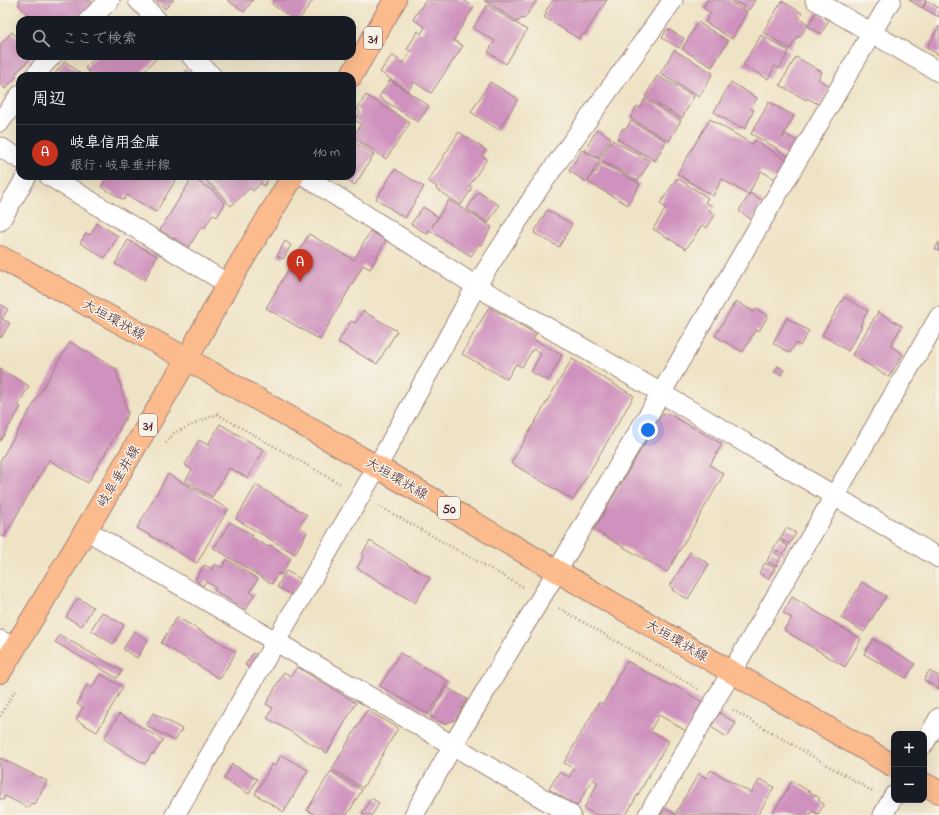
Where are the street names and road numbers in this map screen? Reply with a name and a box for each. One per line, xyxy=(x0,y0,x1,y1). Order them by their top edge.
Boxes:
road number: 31 xyxy=(364,27,382,49)
street label: 大垣環状線 xyxy=(78,294,149,346)
road number: 31 xyxy=(139,414,157,436)
street label: 岐阜垂井線 xyxy=(92,441,146,512)
street label: 大垣環状線 xyxy=(361,453,432,506)
road number: 50 xyxy=(438,497,460,519)
street label: 大垣環状線 xyxy=(641,615,712,668)

